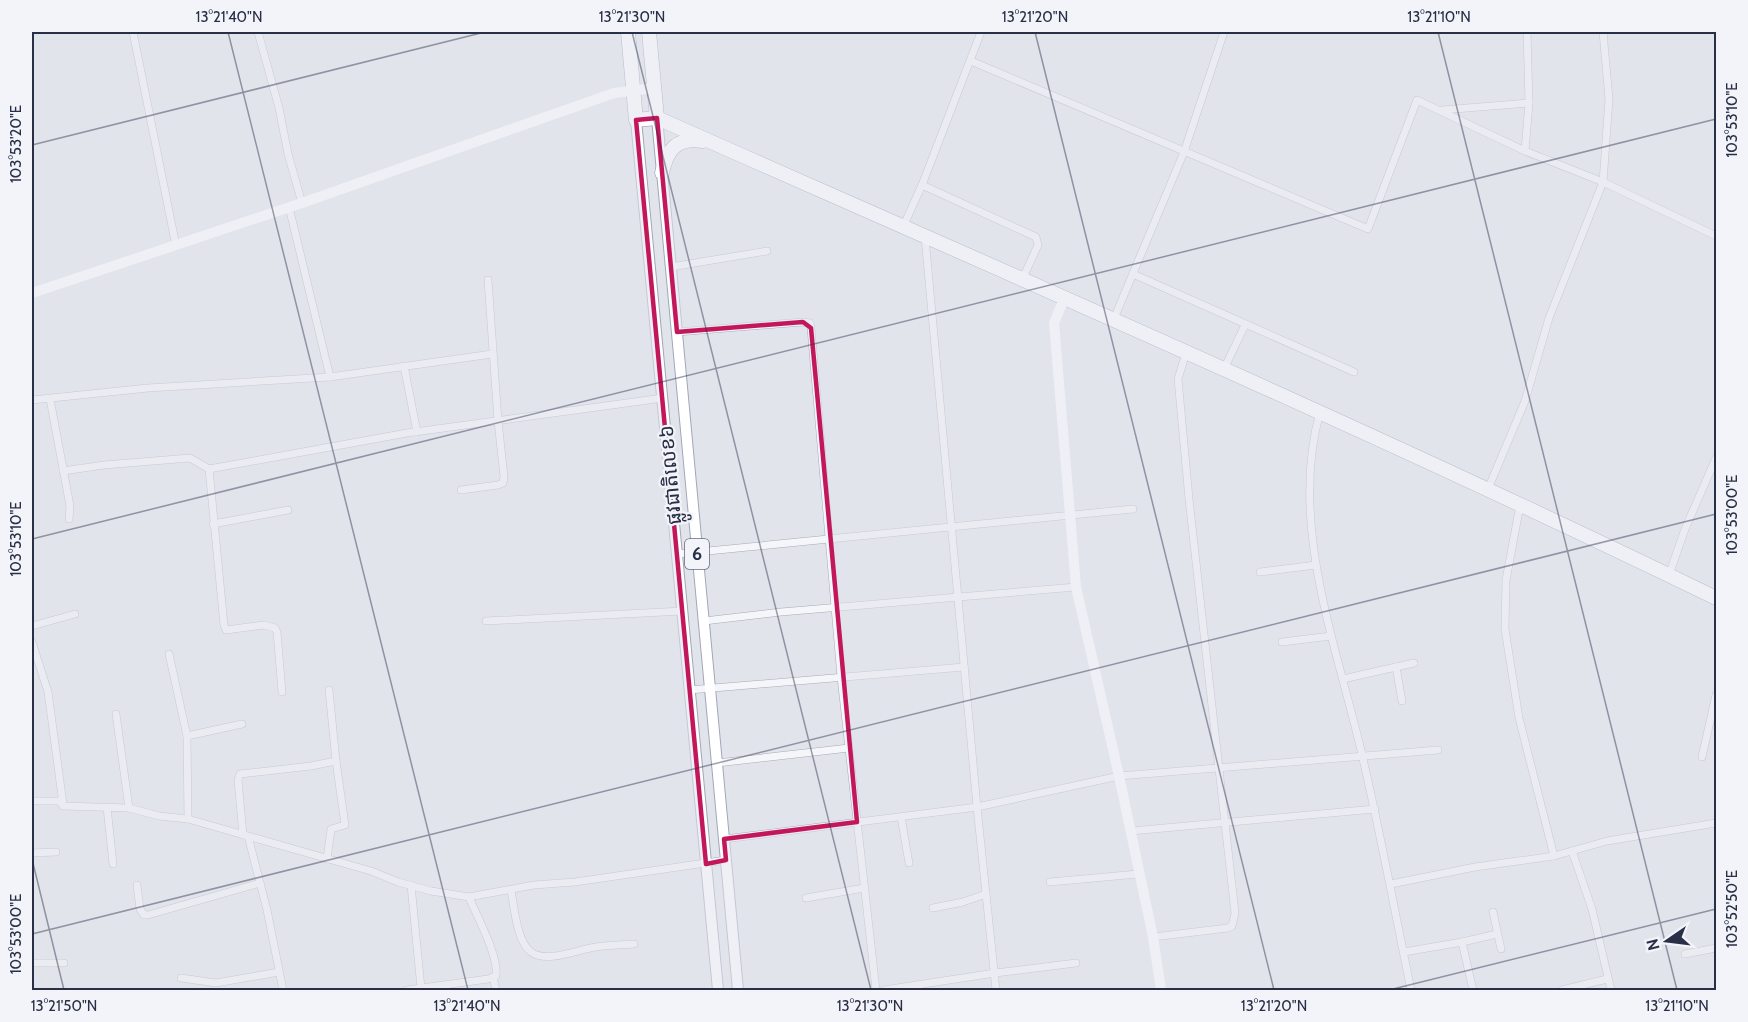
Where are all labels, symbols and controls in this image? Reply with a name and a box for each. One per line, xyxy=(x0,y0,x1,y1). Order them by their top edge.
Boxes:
text: 13°21'40"N xyxy=(196,8,262,26)
text: 13°21'30"N xyxy=(599,8,665,26)
text: 13°21'20"N xyxy=(1002,8,1068,26)
text: 13°21'10"N xyxy=(1407,8,1471,26)
text: 103°53'10"E xyxy=(1723,82,1741,158)
text: 103°53'20"E xyxy=(7,105,25,183)
street label: ផ្លូវជាតិលេខ៦ xyxy=(654,423,693,526)
text: 103°53'00"E xyxy=(1723,475,1741,555)
text: 103°53'10"E xyxy=(7,501,25,577)
road number: 6 xyxy=(685,539,709,569)
text: 103°52'50"E xyxy=(1723,870,1741,948)
text: 103°53'00"E xyxy=(7,894,25,974)
north arrow xyxy=(1637,911,1697,971)
text: N xyxy=(1642,937,1664,952)
text: 13°21'50"N xyxy=(31,997,97,1015)
text: 13°21'40"N xyxy=(434,997,500,1015)
text: 13°21'30"N xyxy=(837,997,903,1015)
text: 13°21'20"N xyxy=(1241,997,1307,1015)
text: 13°21'10"N xyxy=(1645,997,1709,1015)

